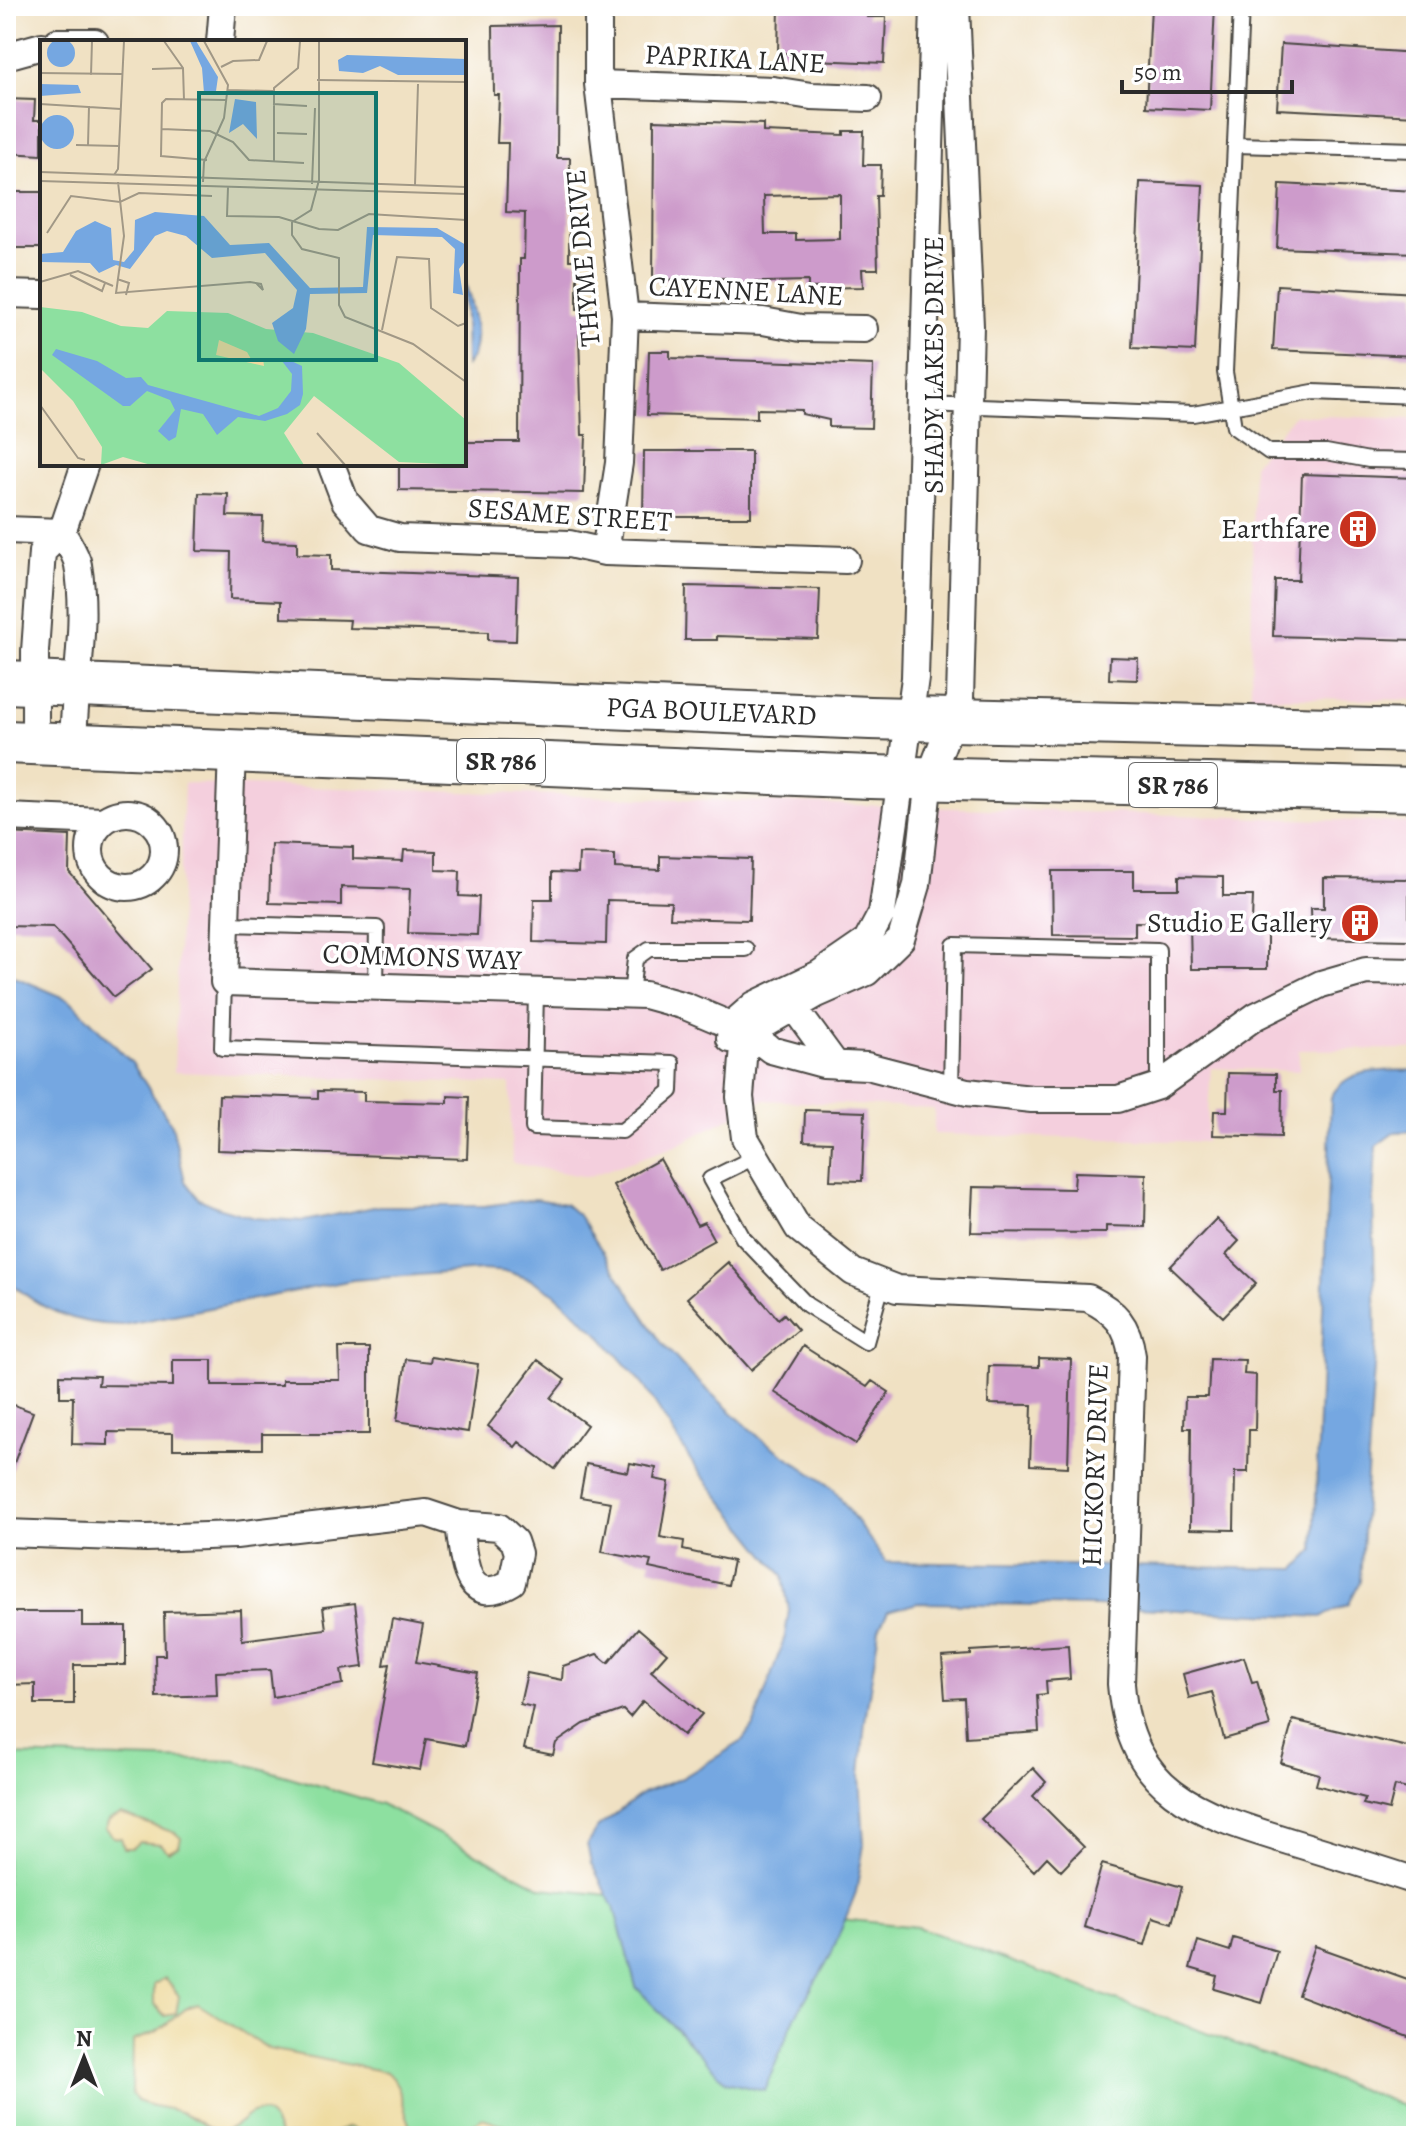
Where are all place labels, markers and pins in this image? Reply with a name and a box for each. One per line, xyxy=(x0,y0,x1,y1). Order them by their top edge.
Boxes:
building icon: Earthfare xyxy=(1337,508,1379,550)
place label: Earthfare xyxy=(1221,510,1330,548)
building icon: Studio E Gallery xyxy=(1339,902,1381,944)
place label: Studio E Gallery xyxy=(1147,904,1333,942)

